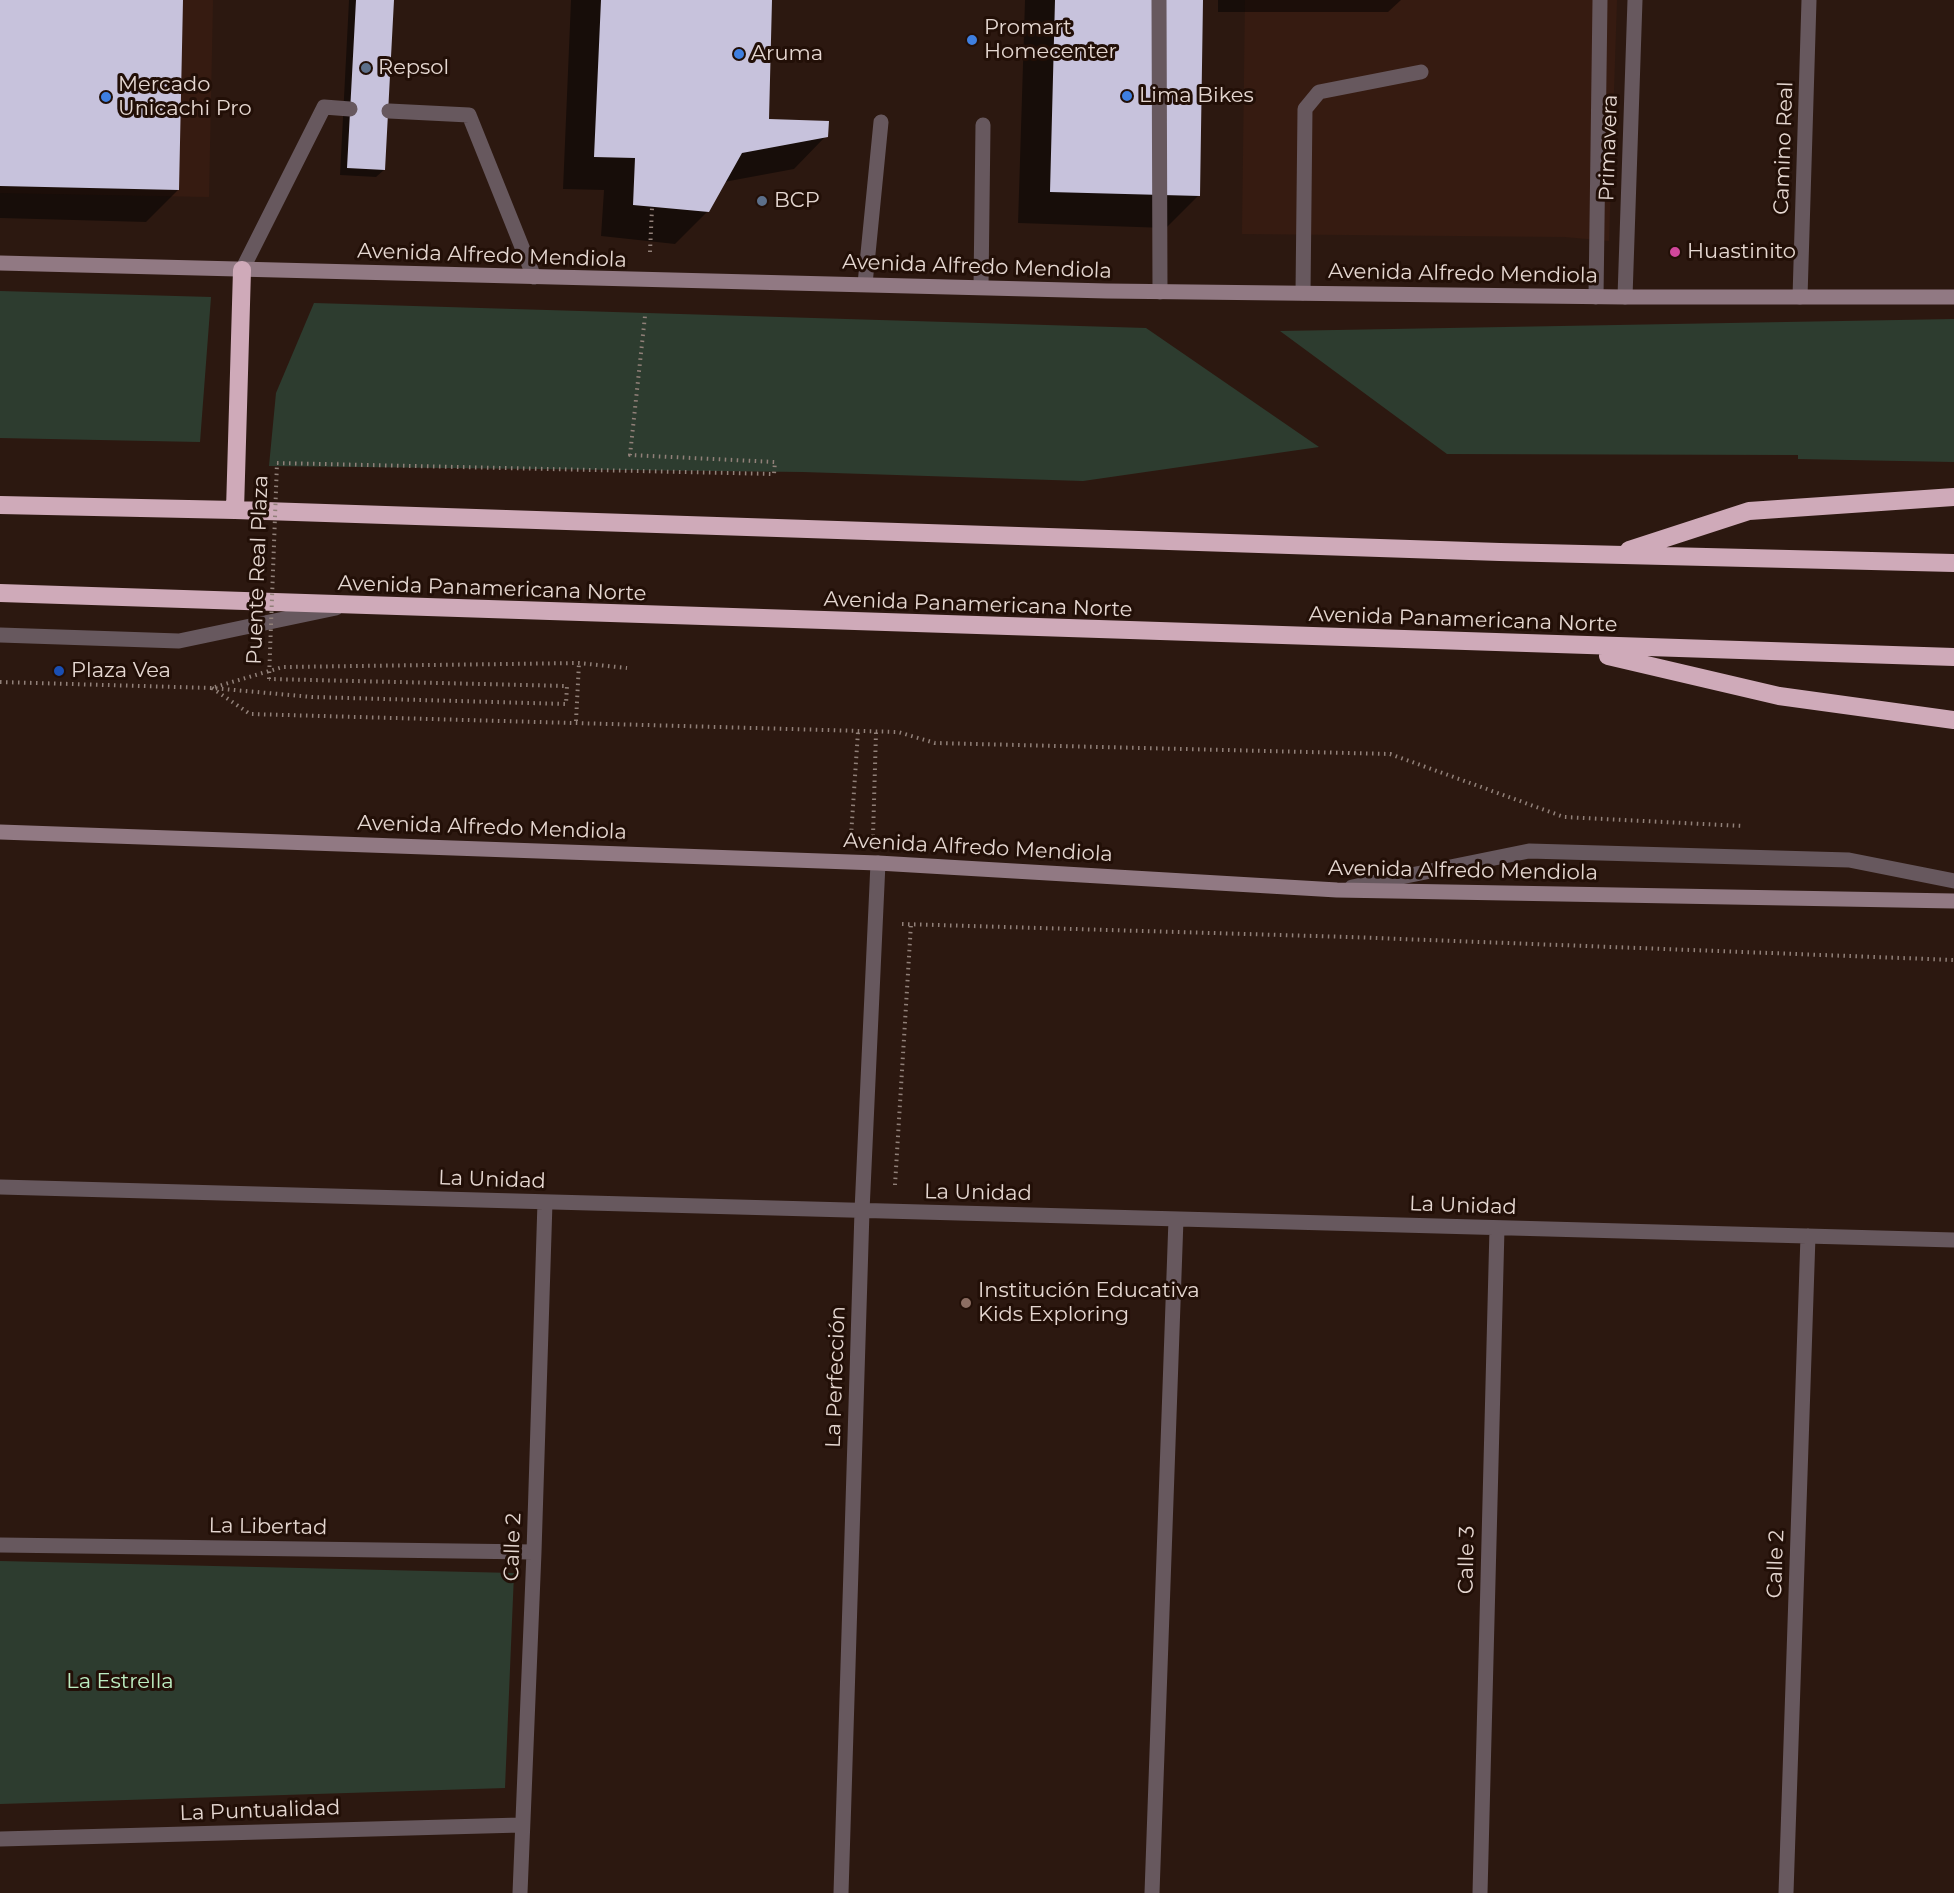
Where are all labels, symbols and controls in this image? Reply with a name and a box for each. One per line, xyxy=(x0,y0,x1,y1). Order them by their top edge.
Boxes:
place label: Promart Homecenter xyxy=(984,15,1117,65)
marker: Promart Homecenter xyxy=(965,33,979,47)
place label: Aruma xyxy=(751,41,823,67)
marker: Aruma xyxy=(732,47,746,61)
place label: Repsol xyxy=(378,55,449,81)
marker: Repsol xyxy=(359,61,373,75)
place label: Mercado Unicachi Pro xyxy=(118,72,252,122)
street label: Camino Real xyxy=(1769,81,1799,215)
place label: Lima Bikes xyxy=(1139,83,1254,109)
marker: Lima Bikes xyxy=(1120,89,1134,103)
marker: Mercado Unicachi Pro xyxy=(99,90,113,104)
street label: Primavera xyxy=(1595,94,1623,202)
place label: BCP xyxy=(774,188,820,214)
marker: BCP xyxy=(755,194,769,208)
street label: Avenida Alfredo Mendiola xyxy=(357,239,627,273)
place label: Huastinito xyxy=(1687,239,1796,265)
marker: Huastinito xyxy=(1668,245,1682,259)
street label: Avenida Alfredo Mendiola xyxy=(842,250,1112,284)
street label: Avenida Alfredo Mendiola xyxy=(1328,259,1598,289)
street label: Puente Real Plaza xyxy=(242,475,274,665)
street label: Avenida Panamericana Norte xyxy=(337,571,647,607)
street label: Avenida Panamericana Norte xyxy=(823,587,1133,623)
street label: Avenida Panamericana Norte xyxy=(1308,602,1618,638)
place label: Plaza Vea xyxy=(71,658,171,684)
marker: Plaza Vea xyxy=(52,664,66,678)
street label: Avenida Alfredo Mendiola xyxy=(357,811,627,845)
street label: Avenida Alfredo Mendiola xyxy=(843,828,1113,868)
street label: Avenida Alfredo Mendiola xyxy=(1328,856,1598,886)
street label: La Unidad xyxy=(438,1166,546,1194)
street label: La Unidad xyxy=(924,1179,1032,1207)
street label: La Unidad xyxy=(1409,1192,1517,1220)
place label: Institución Educativa Kids Exploring xyxy=(978,1278,1200,1328)
marker: Institución Educativa Kids Exploring xyxy=(959,1296,973,1310)
street label: La Perfección xyxy=(821,1306,851,1448)
street label: Calle 2 xyxy=(499,1512,527,1582)
street label: La Libertad xyxy=(208,1513,328,1541)
street label: Calle 3 xyxy=(1454,1526,1480,1594)
street label: Calle 2 xyxy=(1762,1529,1790,1599)
park label: La Estrella xyxy=(66,1669,174,1695)
street label: La Puntualidad xyxy=(179,1796,341,1826)

